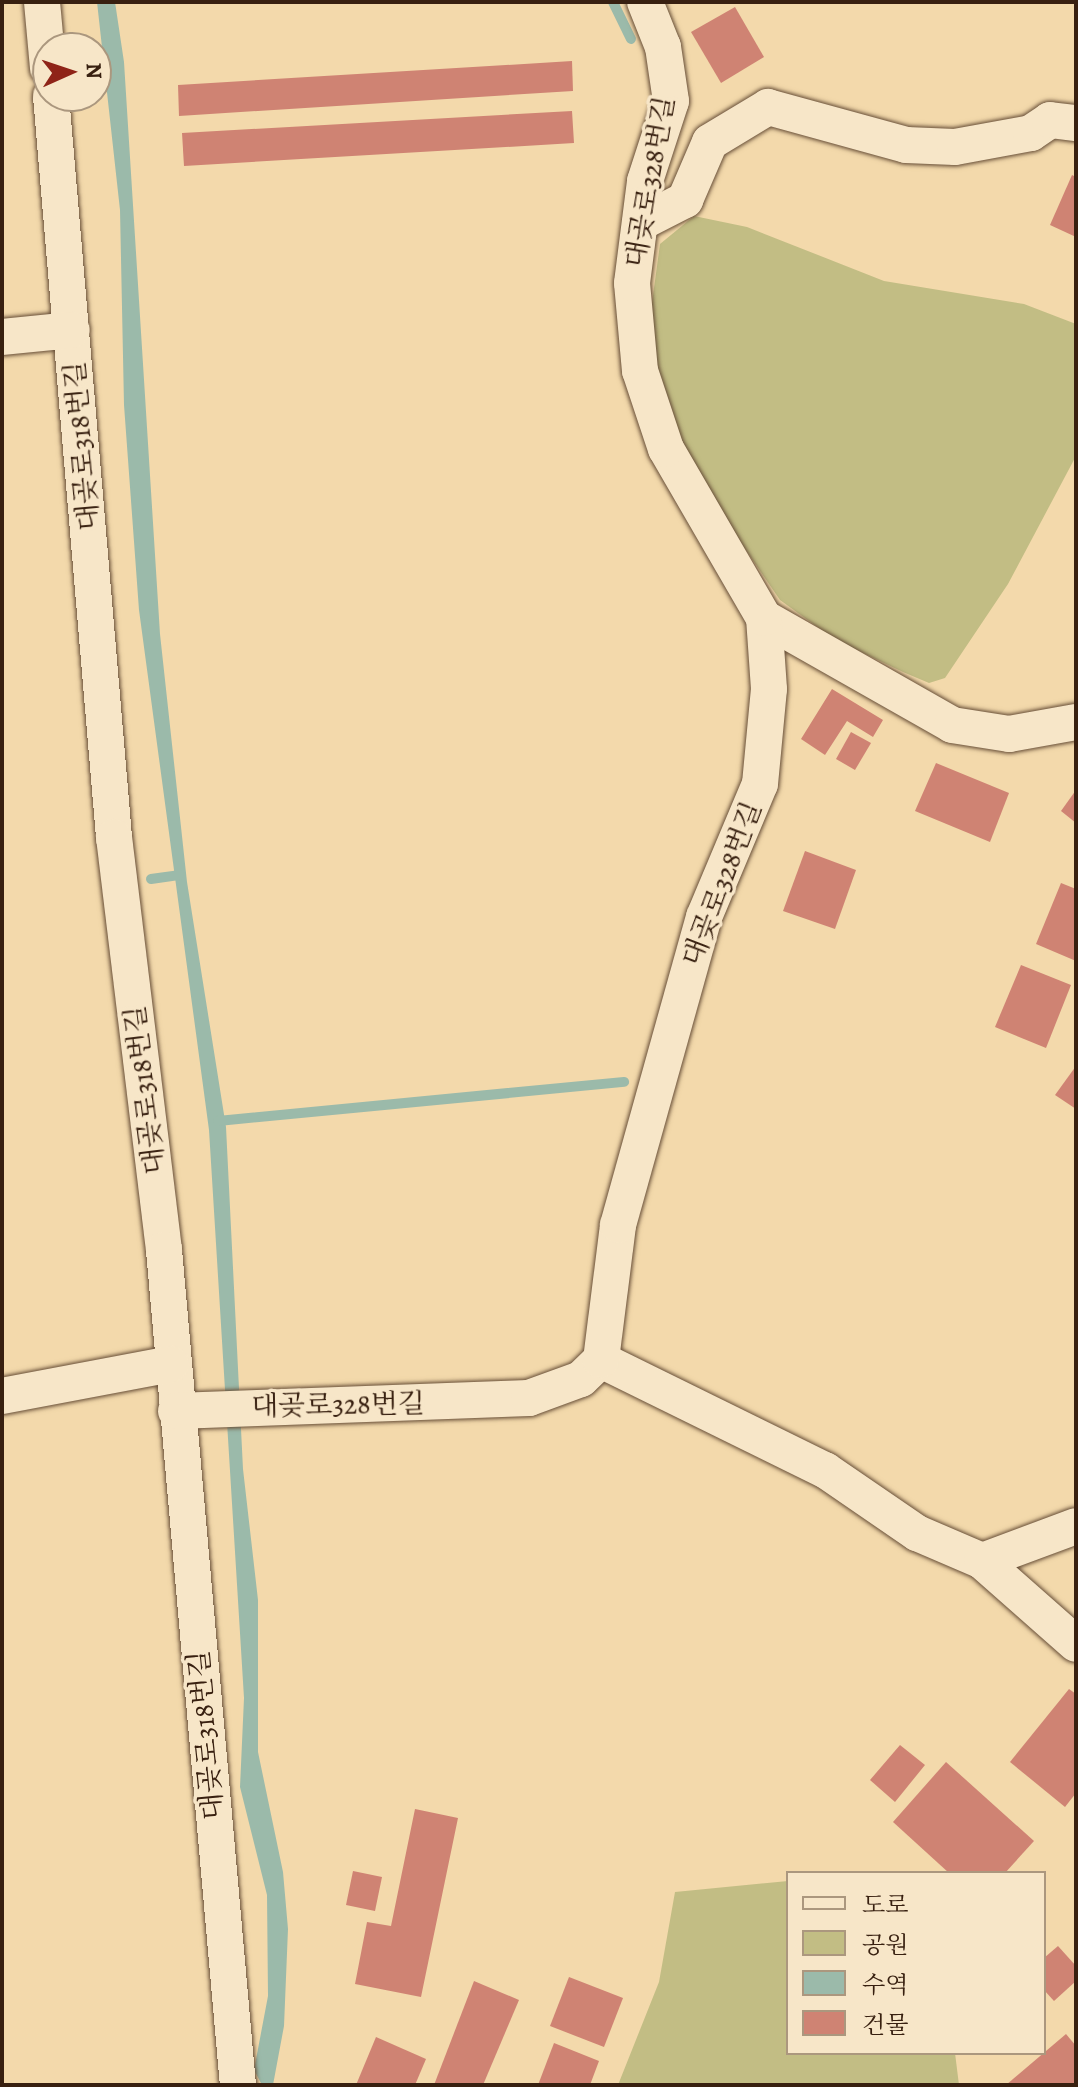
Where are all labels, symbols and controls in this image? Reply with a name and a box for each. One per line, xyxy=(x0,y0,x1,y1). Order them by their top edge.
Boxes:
north arrow xyxy=(32,32,112,112)
text: N xyxy=(79,62,109,80)
street label: 대곶로328번길 xyxy=(618,94,682,270)
street label: 대곶로318번길 xyxy=(58,360,106,532)
street label: 대곶로328번길 xyxy=(675,797,769,971)
street label: 대곶로318번길 xyxy=(118,1004,172,1176)
street label: 대곶로328번길 xyxy=(251,1387,425,1423)
street label: 대곶로318번길 xyxy=(182,1649,230,1821)
legend xyxy=(786,1871,1046,2055)
text: 도로 xyxy=(862,1889,908,1921)
text: 공원 xyxy=(862,1929,908,1961)
text: 수역 xyxy=(862,1969,908,2001)
text: 건물 xyxy=(862,2009,908,2041)

